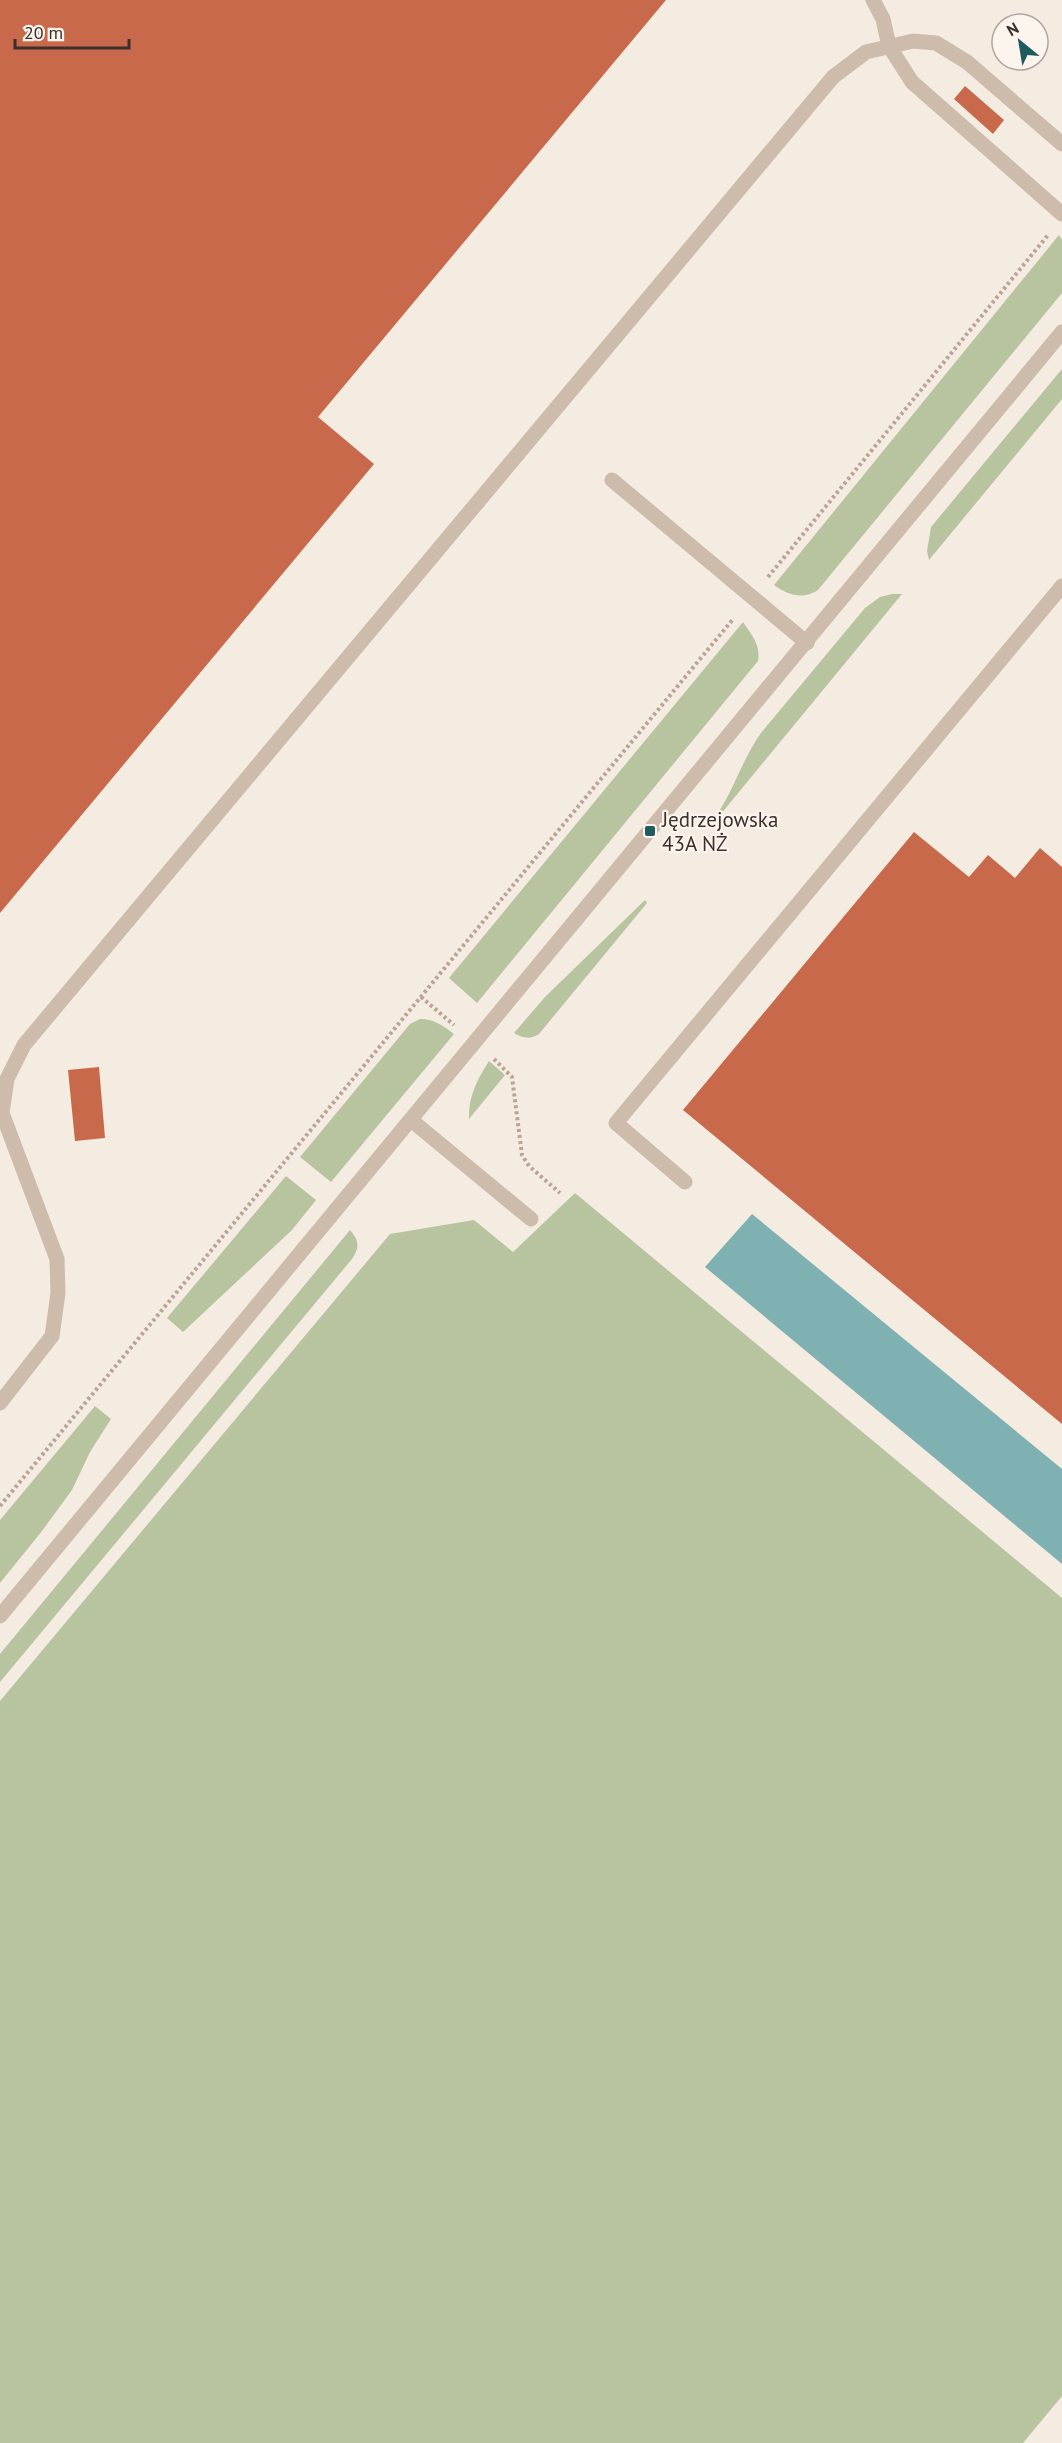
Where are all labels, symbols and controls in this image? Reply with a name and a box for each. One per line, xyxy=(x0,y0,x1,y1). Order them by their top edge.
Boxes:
scale bar xyxy=(15,12,129,50)
north arrow xyxy=(990,12,1050,72)
text: N xyxy=(1003,18,1022,40)
text: 20 m xyxy=(24,21,63,44)
place label: Jędrzejowska 43A NŻ xyxy=(661,806,778,857)
marker: Jędrzejowska 43A NŻ xyxy=(643,824,657,838)

